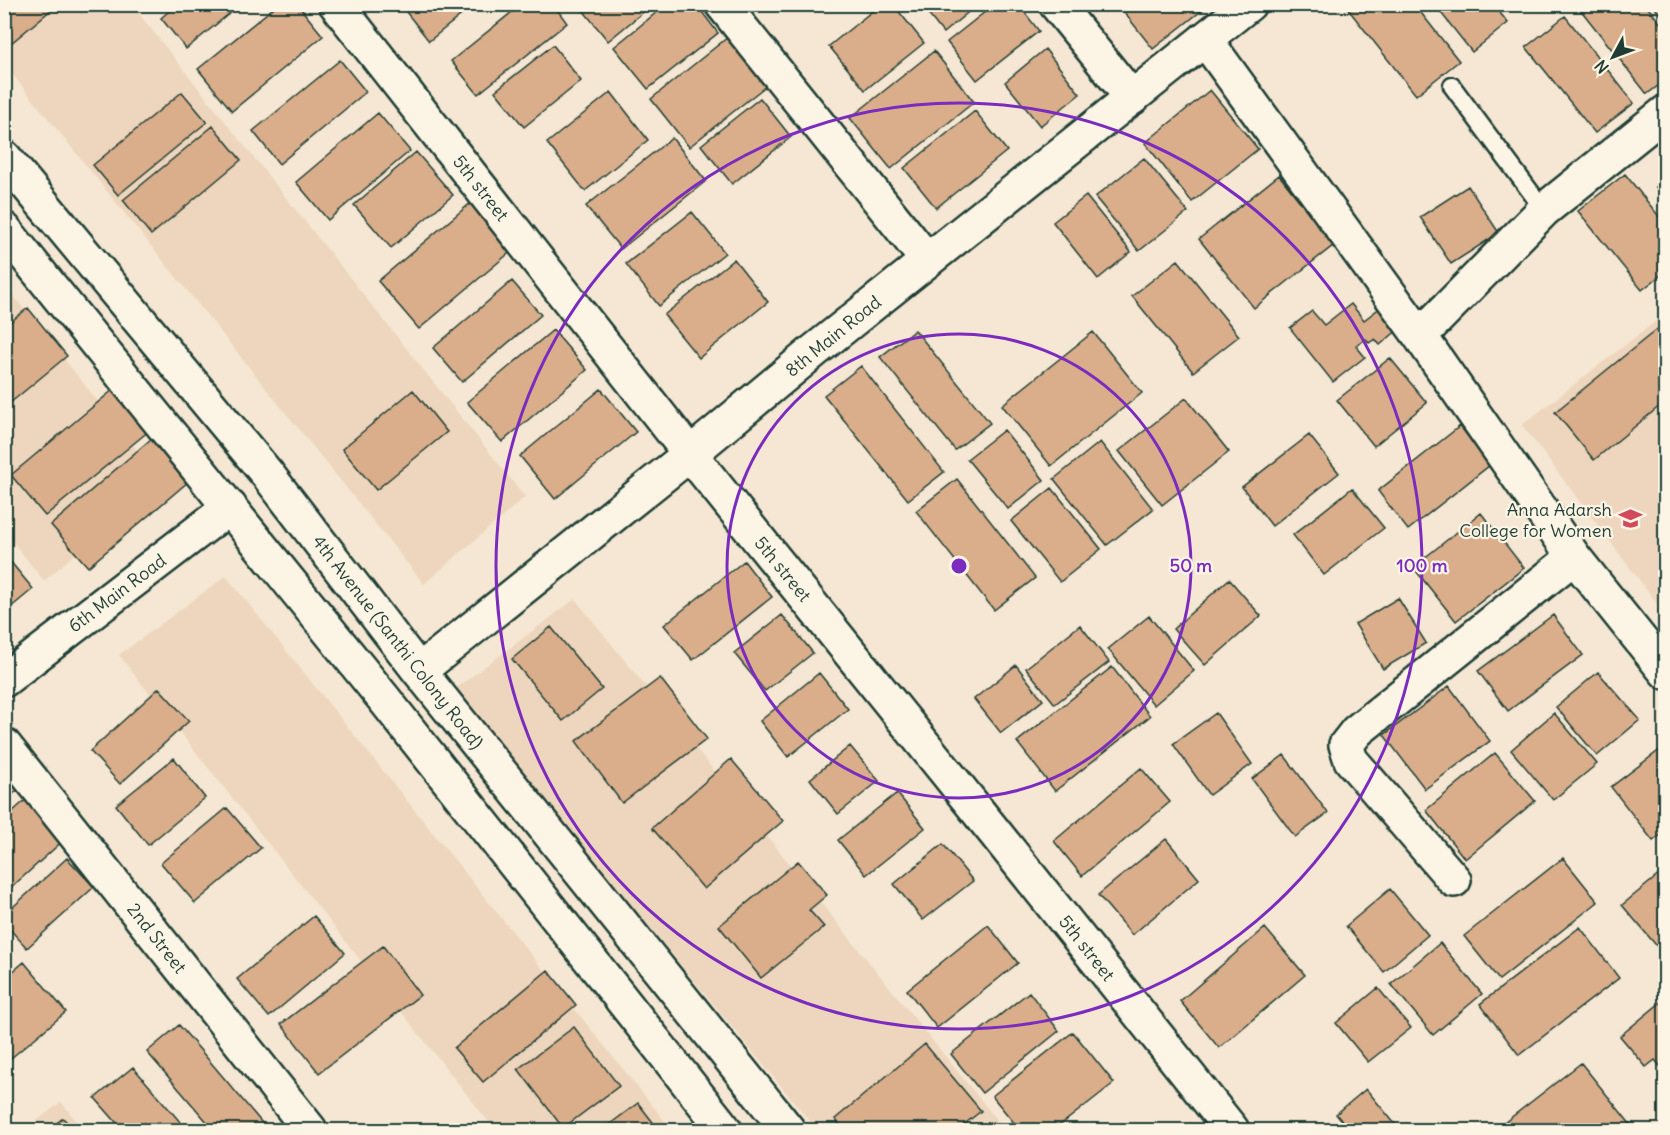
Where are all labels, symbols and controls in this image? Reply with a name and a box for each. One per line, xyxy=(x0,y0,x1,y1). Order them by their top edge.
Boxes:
north arrow xyxy=(1583,27,1643,87)
text: N xyxy=(1591,56,1613,78)
street label: 5th street xyxy=(448,150,514,226)
street label: 8th Main Road xyxy=(780,290,886,382)
place label: Anna Adarsh College for Women xyxy=(1459,498,1612,542)
school or university icon: Anna Adarsh College for Women xyxy=(1617,506,1643,532)
street label: 4th Avenue (Santhi Colony Road) xyxy=(307,531,489,753)
street label: 5th street xyxy=(750,532,816,606)
street label: 6th Main Road xyxy=(63,548,171,637)
text: 50 m xyxy=(1170,554,1212,577)
text: 100 m xyxy=(1397,554,1448,577)
centre of rings xyxy=(949,556,969,576)
street label: 2nd Street xyxy=(122,898,192,978)
street label: 5th street xyxy=(1054,910,1120,986)

